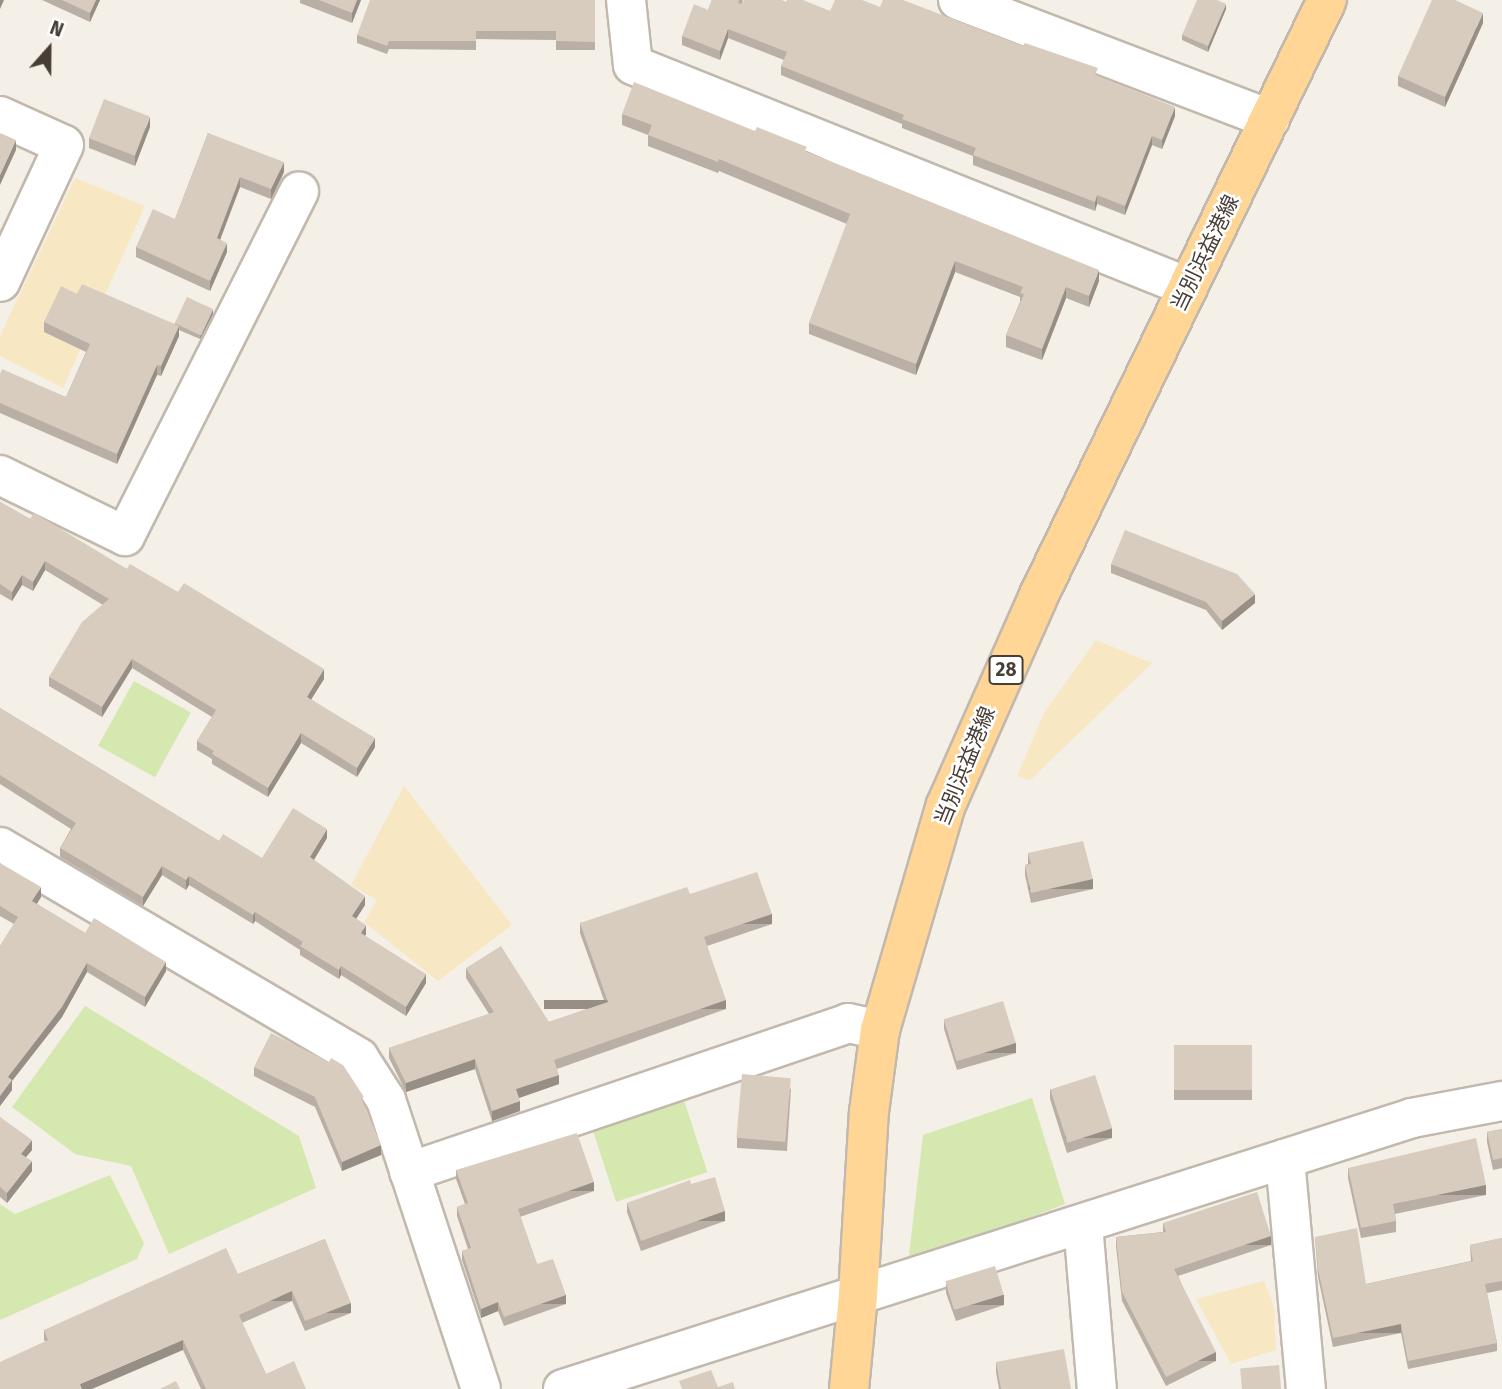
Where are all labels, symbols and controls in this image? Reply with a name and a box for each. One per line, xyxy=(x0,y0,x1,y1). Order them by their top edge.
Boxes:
north arrow xyxy=(14,14,84,84)
text: N xyxy=(47,16,67,42)
street label: 当別浜益港線 xyxy=(1166,191,1244,315)
road number: 28 xyxy=(988,654,1024,685)
street label: 当別浜益港線 xyxy=(930,703,1000,829)

